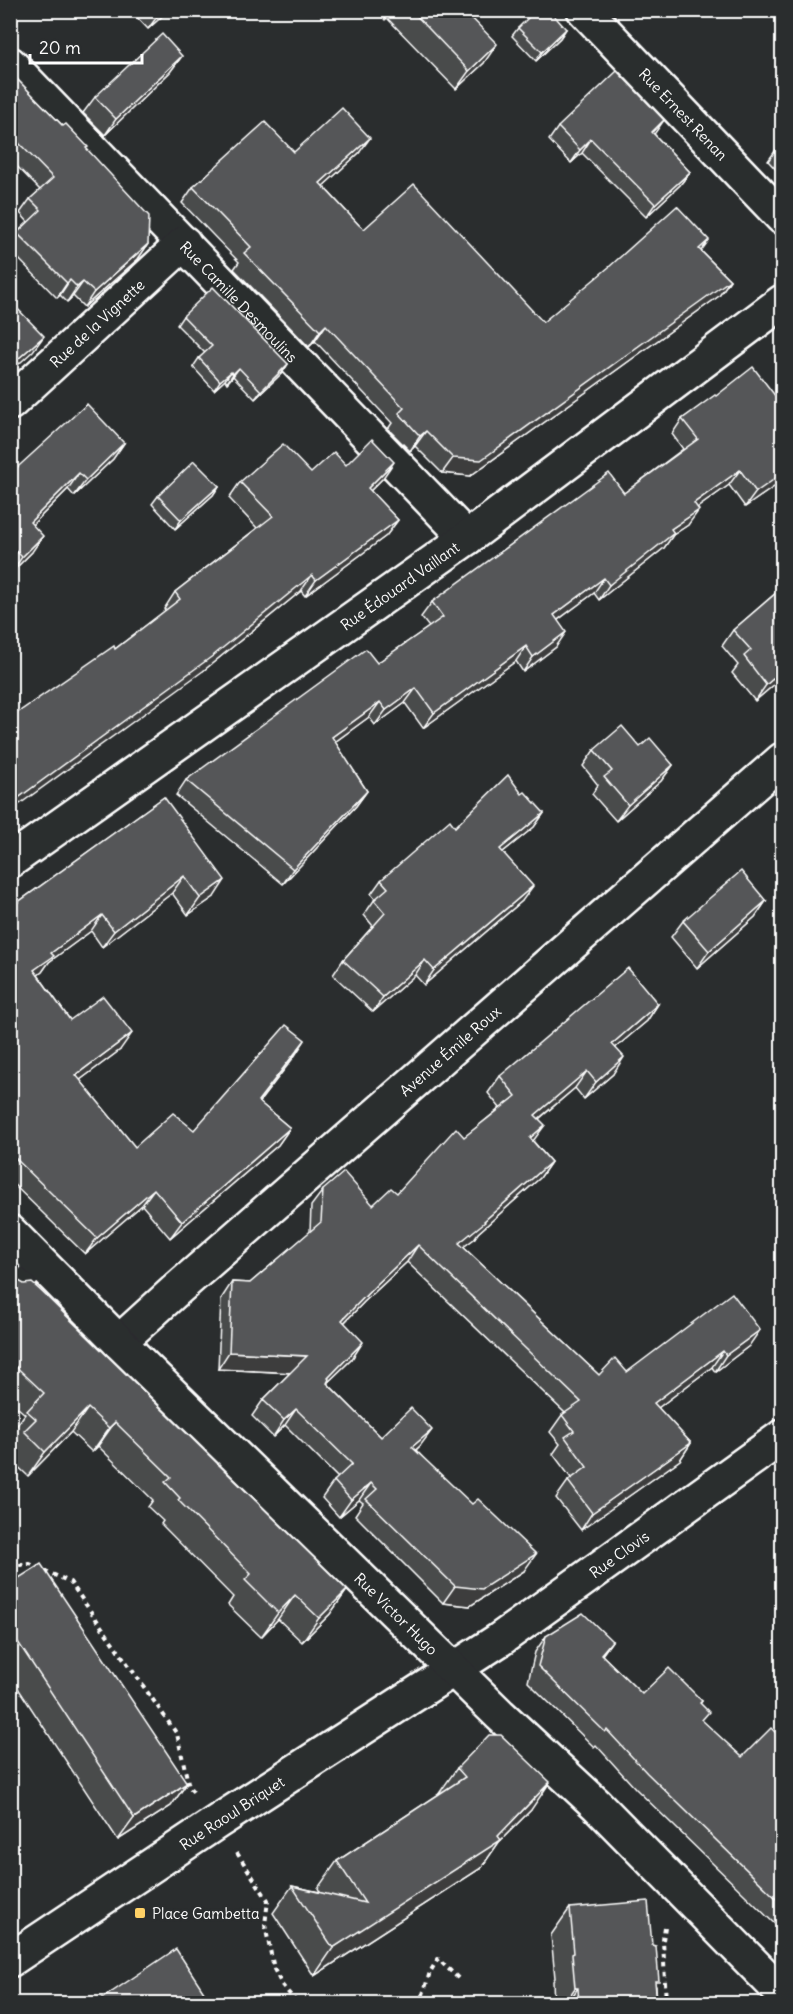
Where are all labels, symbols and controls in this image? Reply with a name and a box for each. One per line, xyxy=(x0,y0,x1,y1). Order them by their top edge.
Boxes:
scale bar xyxy=(30,27,142,65)
text: 20 m xyxy=(39,36,81,59)
street label: Rue Ernest Renan xyxy=(635,64,732,164)
street label: Rue Camille Desmoulins xyxy=(176,237,302,366)
street label: Rue de la Vignette xyxy=(46,275,148,371)
street label: Rue Édouard Vaillant xyxy=(336,537,463,634)
street label: Avenue Émile Roux xyxy=(395,1001,505,1100)
street label: Rue Clovis xyxy=(585,1526,653,1582)
street label: Rue Victor Hugo xyxy=(351,1568,442,1659)
street label: Rue Raoul Briquet xyxy=(176,1772,288,1854)
place label: Place Gambetta xyxy=(152,1904,260,1923)
marker: Place Gambetta xyxy=(133,1906,147,1920)

